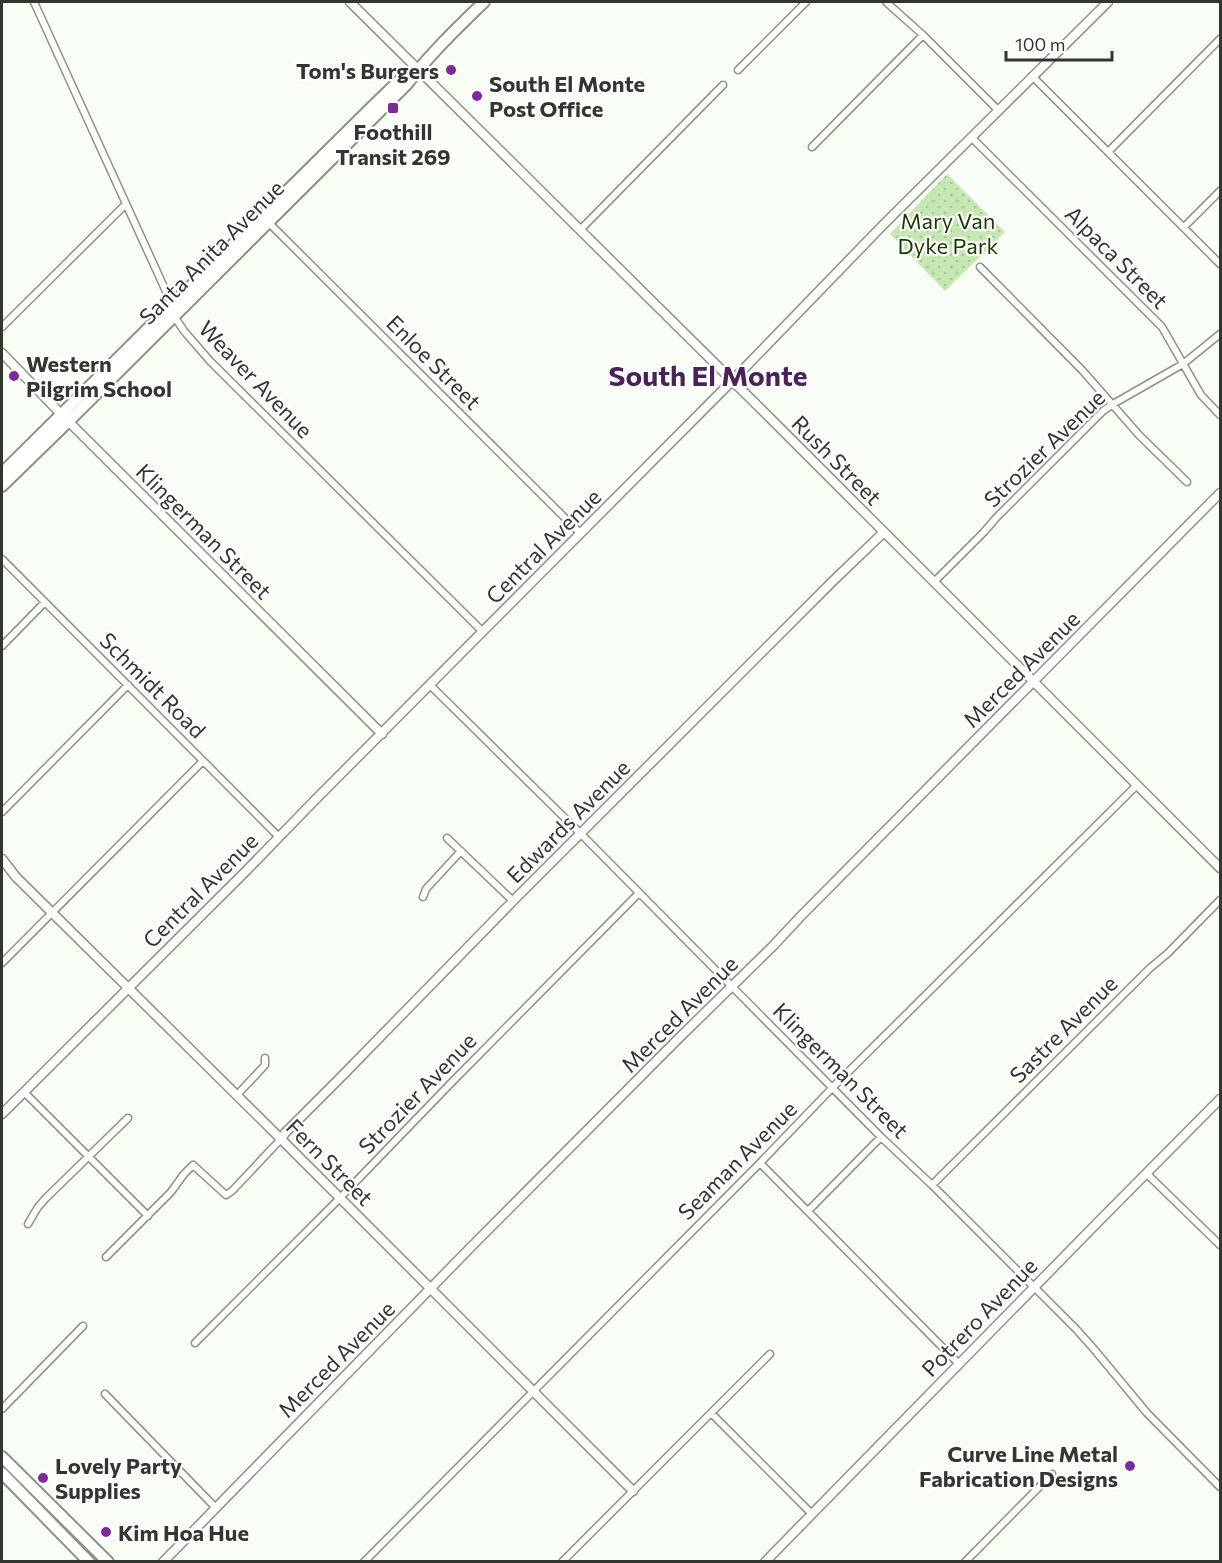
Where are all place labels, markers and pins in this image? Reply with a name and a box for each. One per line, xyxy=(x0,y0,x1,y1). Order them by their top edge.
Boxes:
place label: Tom's Burgers xyxy=(296,57,439,84)
marker: Tom's Burgers xyxy=(444,63,458,77)
place label: South El Monte Post Office xyxy=(489,70,645,122)
marker: South El Monte Post Office xyxy=(470,89,484,103)
marker: Foothill Transit 269 xyxy=(386,101,400,115)
place label: Foothill Transit 269 xyxy=(335,118,451,170)
place label: Western Pilgrim School xyxy=(26,350,172,402)
marker: Western Pilgrim School xyxy=(7,369,21,383)
place label: Curve Line Metal Fabrication Designs xyxy=(919,1440,1118,1492)
place label: Lovely Party Supplies xyxy=(55,1452,182,1504)
marker: Curve Line Metal Fabrication Designs xyxy=(1123,1459,1137,1473)
marker: Lovely Party Supplies xyxy=(36,1471,50,1485)
place label: Kim Hoa Hue xyxy=(118,1519,249,1546)
marker: Kim Hoa Hue xyxy=(99,1525,113,1539)

